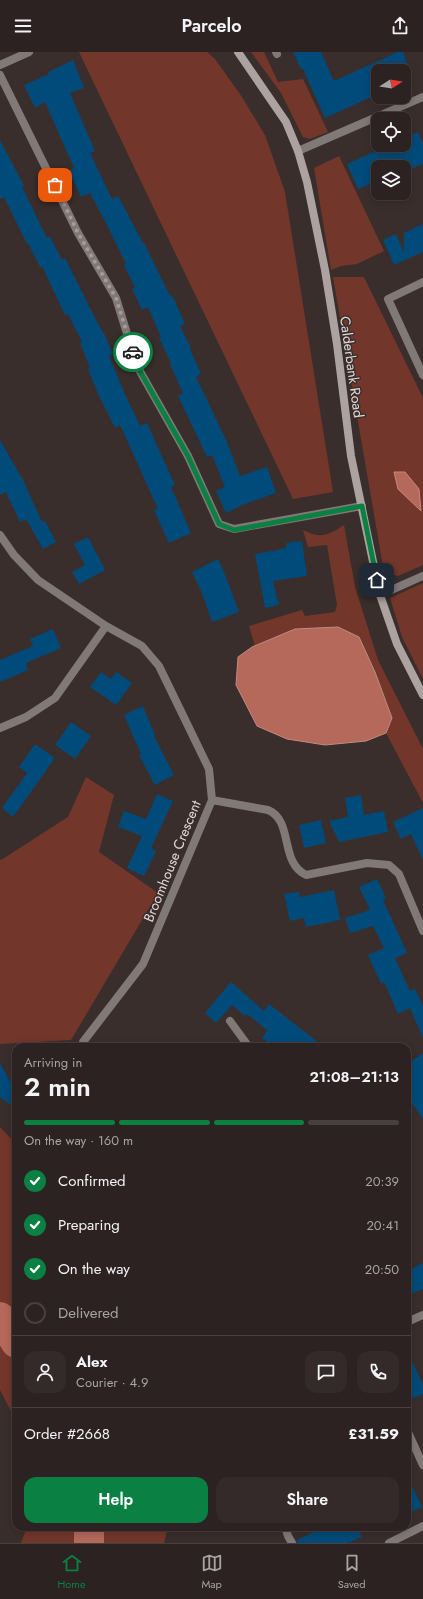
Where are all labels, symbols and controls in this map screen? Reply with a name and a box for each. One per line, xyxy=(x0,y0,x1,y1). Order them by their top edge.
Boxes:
text: Parcelo xyxy=(181,13,242,39)
icon: menu xyxy=(12,15,34,37)
icon: share xyxy=(389,15,411,37)
north arrow xyxy=(371,64,411,104)
map controls xyxy=(371,64,411,200)
button: locate xyxy=(371,112,411,152)
button: layers xyxy=(371,160,411,200)
pin xyxy=(38,168,72,202)
icon: bag xyxy=(44,174,66,196)
street label: Calderbank Road xyxy=(335,315,369,419)
courier xyxy=(113,332,153,372)
icon: car xyxy=(122,341,144,363)
pin xyxy=(360,563,394,597)
icon: home xyxy=(366,569,388,591)
street label: Broomhouse Crescent xyxy=(138,797,206,925)
text: Arriving in xyxy=(24,1053,82,1072)
text: 21:08–21:13 xyxy=(309,1066,399,1088)
text: 2 min xyxy=(24,1068,91,1106)
text: On the way · 160 m xyxy=(24,1131,133,1150)
icon: check xyxy=(24,1170,46,1192)
text: Confirmed xyxy=(58,1170,126,1192)
text: 20:39 xyxy=(365,1172,399,1191)
icon: check xyxy=(24,1214,46,1236)
text: Preparing xyxy=(58,1214,120,1236)
text: 20:41 xyxy=(366,1216,399,1235)
icon: check xyxy=(24,1258,46,1280)
text: On the way xyxy=(58,1258,130,1280)
text: 20:50 xyxy=(365,1260,399,1279)
text: Delivered xyxy=(58,1302,119,1324)
button: person xyxy=(24,1351,66,1393)
text: Alex xyxy=(76,1351,107,1373)
button: chat xyxy=(305,1351,347,1393)
button: phone xyxy=(357,1351,399,1393)
text: Courier · 4.9 xyxy=(76,1373,149,1392)
text: Order #2668 xyxy=(24,1423,110,1445)
text: £31.59 xyxy=(348,1423,399,1445)
button: Help xyxy=(24,1477,208,1523)
button: Share xyxy=(216,1477,399,1523)
tab: Home xyxy=(58,1552,86,1592)
tab: Map xyxy=(201,1552,223,1592)
tab: Saved xyxy=(338,1552,366,1592)

